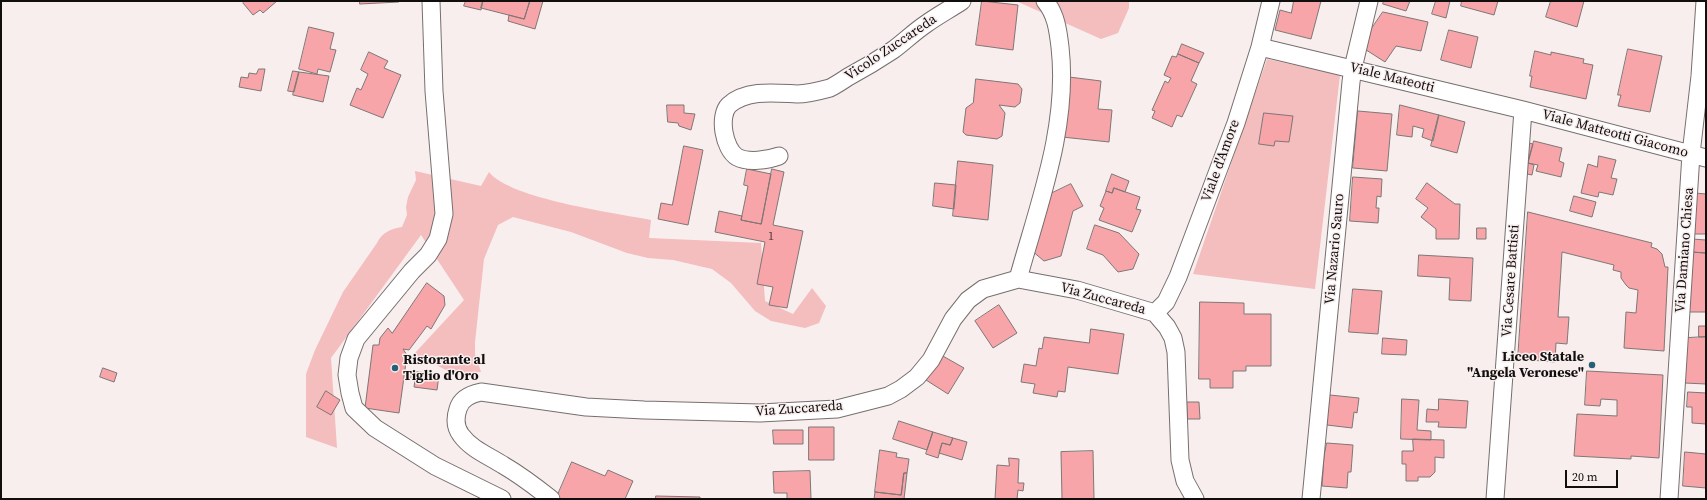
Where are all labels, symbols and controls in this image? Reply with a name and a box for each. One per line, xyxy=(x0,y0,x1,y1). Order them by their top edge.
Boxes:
street label: Vicolo Zuccareda xyxy=(842,11,940,85)
street label: Viale Mateotti xyxy=(1348,59,1436,97)
street label: Viale Matteotti Giacomo xyxy=(1540,106,1690,162)
street label: Viale d'Amore xyxy=(1198,118,1244,204)
street label: Via Damiano Chiesa xyxy=(1672,187,1698,313)
street label: Via Nazario Sauro xyxy=(1322,193,1348,305)
street label: Via Cesare Battisti xyxy=(1499,224,1523,338)
house number: 1 xyxy=(768,230,774,244)
street label: Via Zuccareda xyxy=(1058,280,1148,318)
place label: Liceo Statale "Angela Veronese" xyxy=(1467,349,1584,382)
place label: Ristorante al Tiglio d'Oro xyxy=(403,352,486,384)
marker: Liceo Statale "Angela Veronese" xyxy=(1587,360,1597,370)
marker: Ristorante al Tiglio d'Oro xyxy=(390,363,400,373)
street label: Via Zuccareda xyxy=(755,398,843,420)
scale bar xyxy=(1567,462,1620,488)
text: 20 m xyxy=(1572,469,1598,485)

